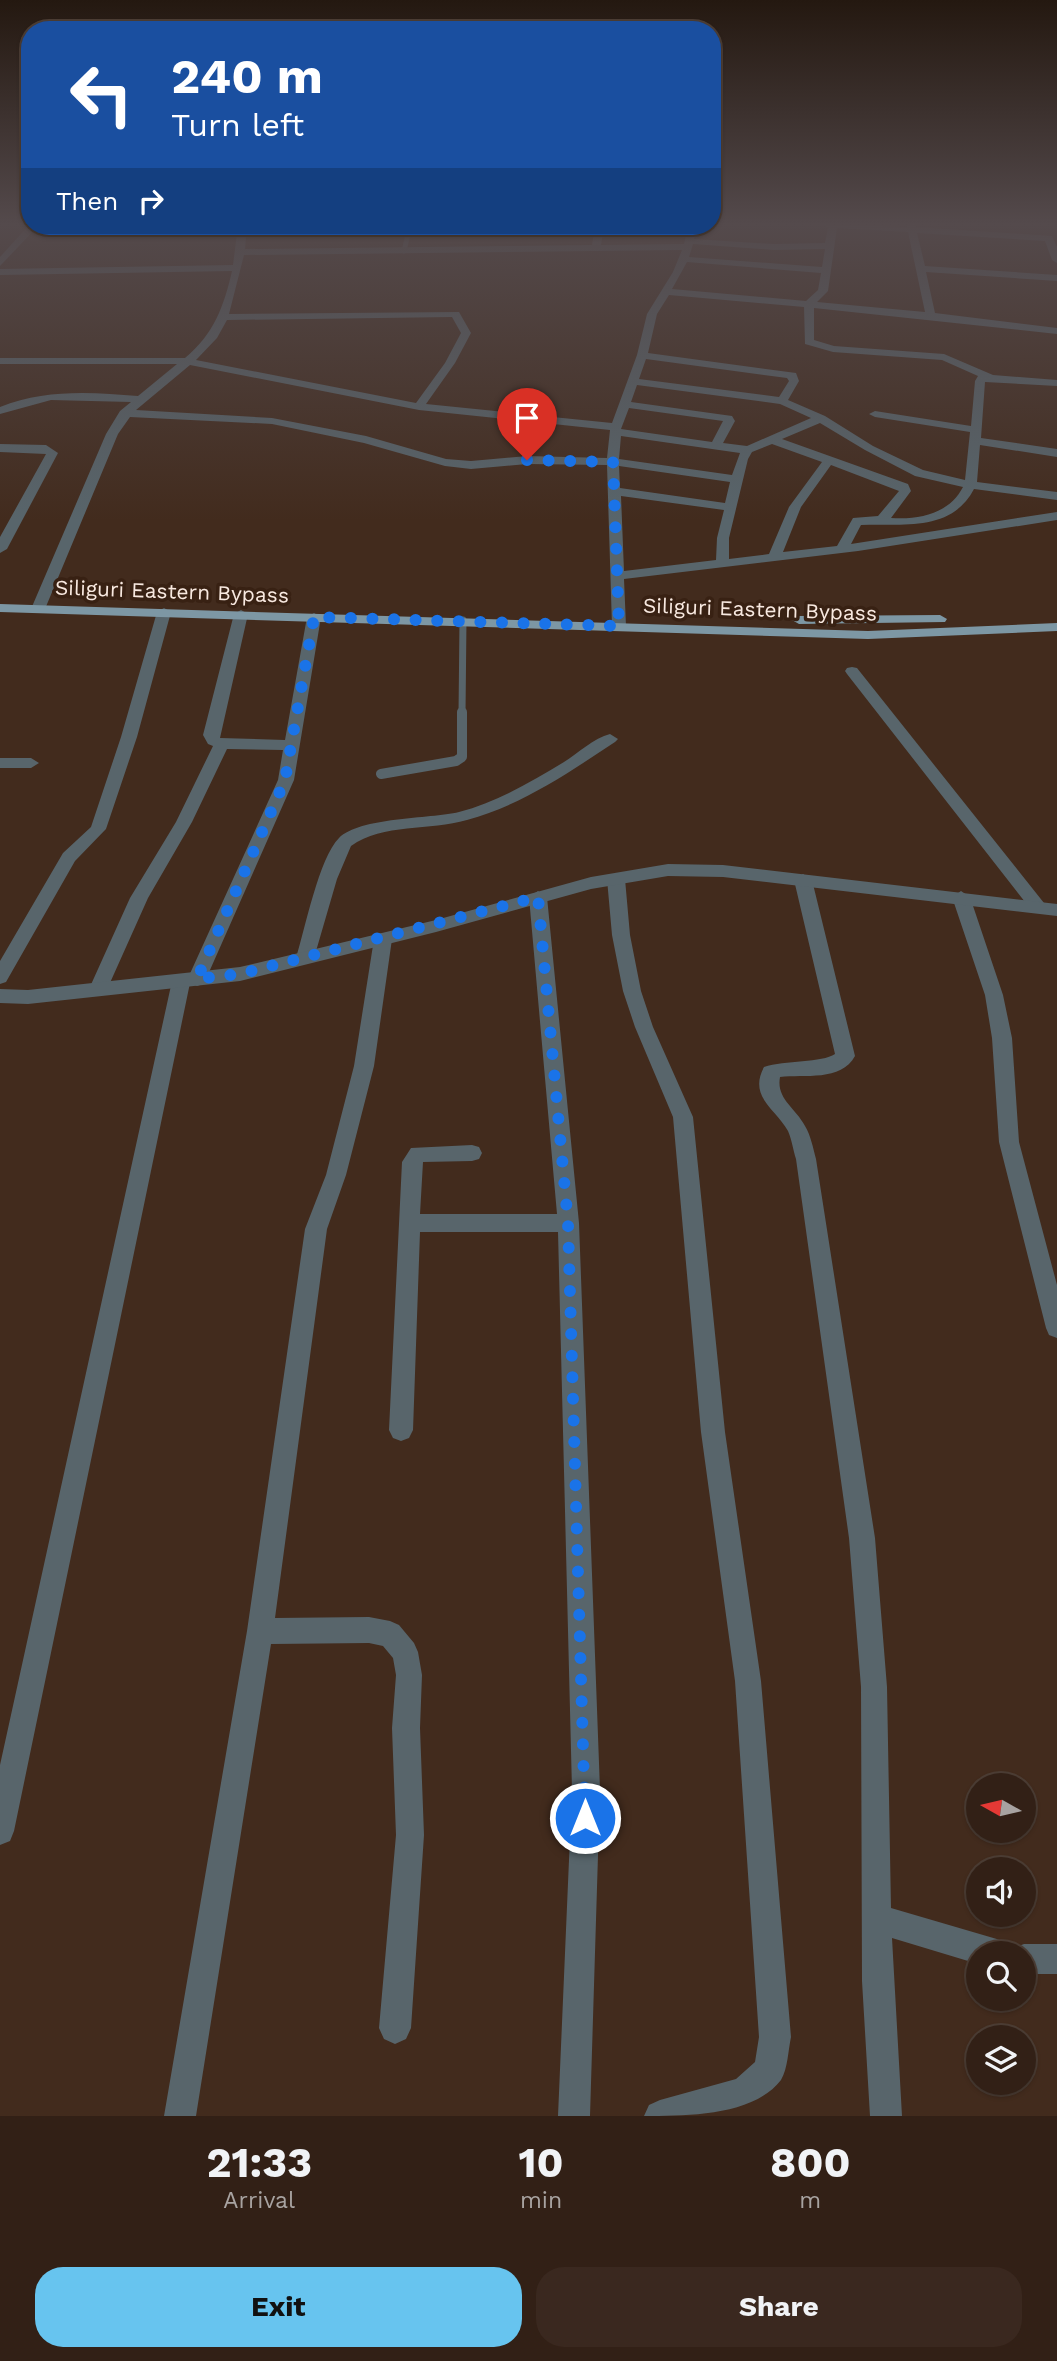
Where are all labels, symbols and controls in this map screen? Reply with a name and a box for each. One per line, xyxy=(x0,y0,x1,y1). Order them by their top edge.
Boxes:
text: 240 m xyxy=(171,47,323,105)
icon: left xyxy=(56,49,147,140)
text: Turn left xyxy=(171,106,304,144)
icon: right xyxy=(132,182,170,220)
text: Then xyxy=(56,186,118,216)
pin xyxy=(497,388,557,460)
icon: arrive xyxy=(508,399,546,437)
street label: Siliguri Eastern Bypass xyxy=(55,574,289,608)
street label: Siliguri Eastern Bypass xyxy=(643,592,877,626)
north arrow xyxy=(966,1773,1036,1843)
map controls xyxy=(966,1773,1036,2095)
position arrow xyxy=(548,1781,622,1855)
button: sound xyxy=(966,1857,1036,1927)
button: search xyxy=(966,1941,1036,2011)
button: layers xyxy=(966,2025,1036,2095)
text: 21:33 xyxy=(206,2138,312,2187)
text: 10 xyxy=(519,2138,564,2187)
text: 800 xyxy=(770,2138,851,2187)
text: Arrival xyxy=(223,2187,295,2214)
text: min xyxy=(520,2187,562,2214)
text: m xyxy=(799,2187,821,2214)
button: Exit xyxy=(35,2267,522,2347)
button: Share xyxy=(536,2267,1022,2347)

